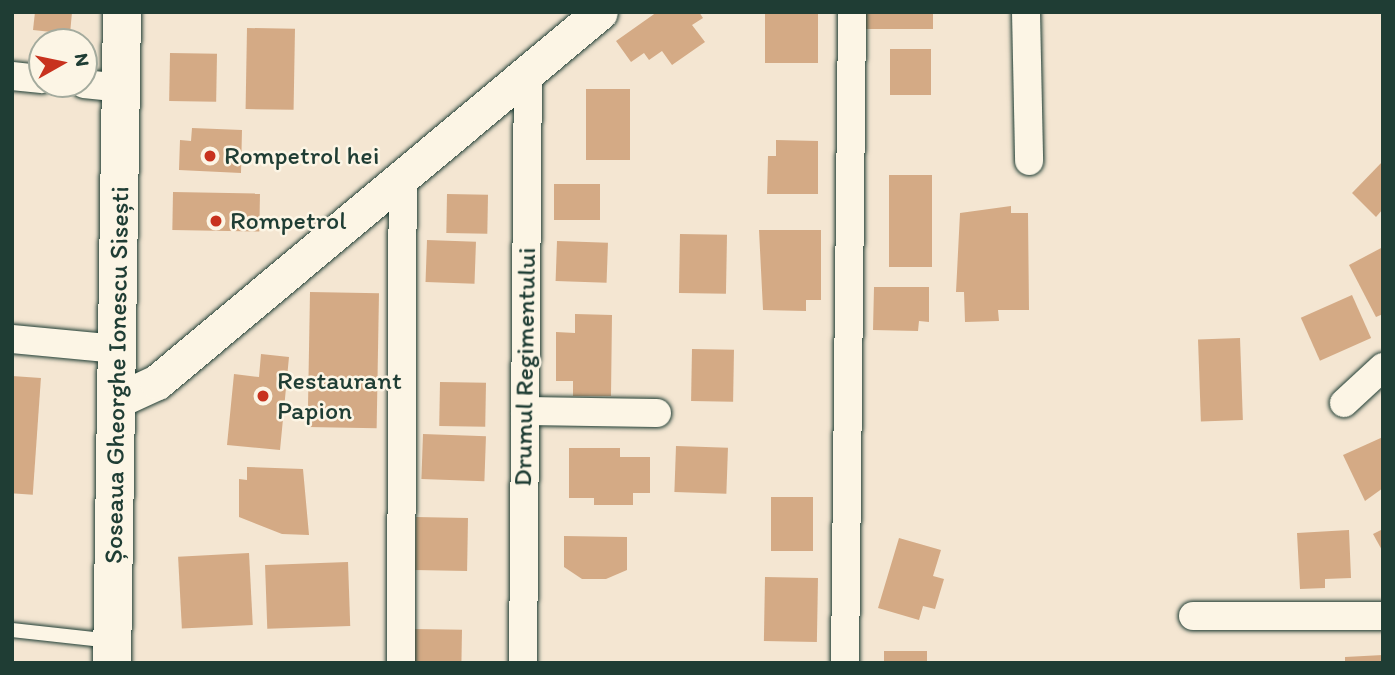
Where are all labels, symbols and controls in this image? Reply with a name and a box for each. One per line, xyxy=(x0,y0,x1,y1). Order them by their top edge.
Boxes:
north arrow xyxy=(28,28,98,98)
text: N xyxy=(70,52,95,68)
place label: Rompetrol hei xyxy=(224,140,379,172)
marker: Rompetrol hei xyxy=(202,148,218,164)
street label: Șoseaua Gheorghe Ionescu Sisești xyxy=(98,185,136,565)
place label: Rompetrol xyxy=(230,205,347,237)
marker: Rompetrol xyxy=(208,213,224,229)
street label: Drumul Regimentului xyxy=(507,247,543,487)
place label: Restaurant Papion xyxy=(277,365,402,426)
marker: Restaurant Papion xyxy=(255,388,271,404)

